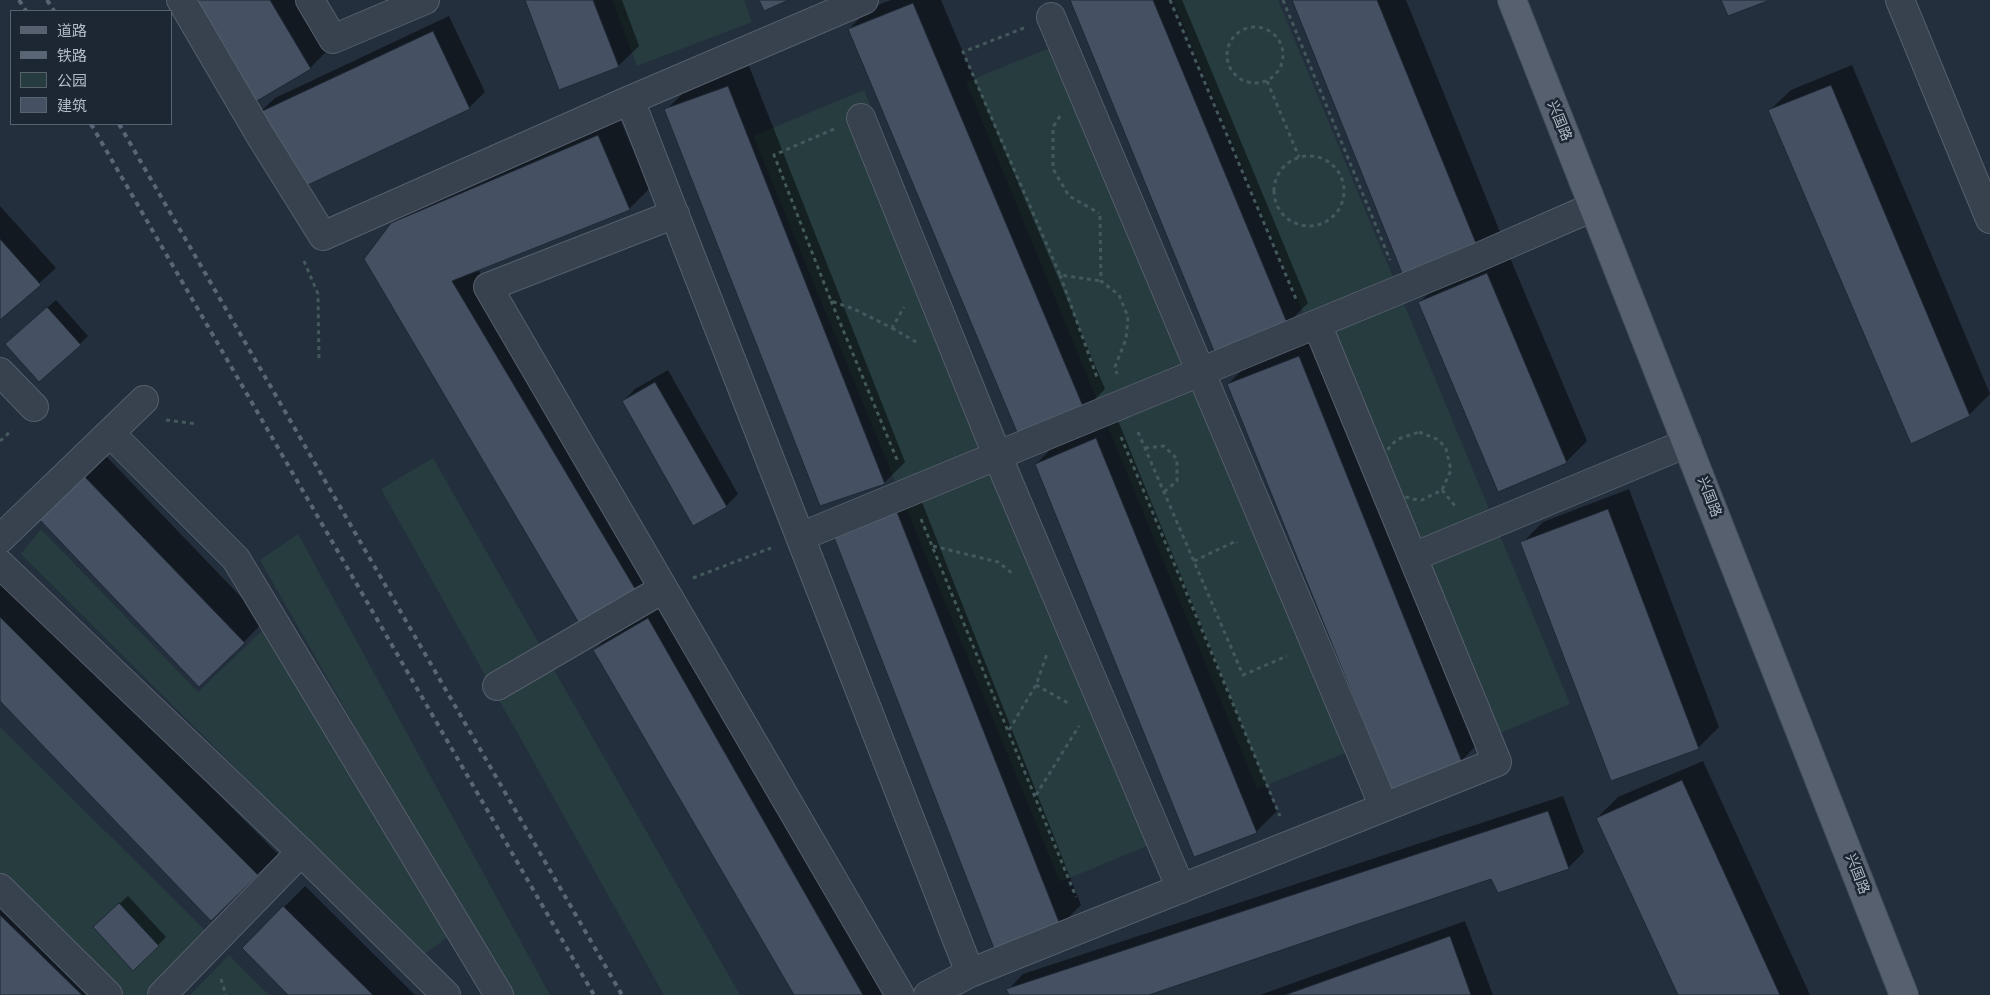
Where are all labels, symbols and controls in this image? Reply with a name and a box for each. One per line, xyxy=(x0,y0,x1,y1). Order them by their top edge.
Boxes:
legend xyxy=(10,10,172,125)
text: 道路 xyxy=(57,22,87,40)
text: 铁路 xyxy=(57,47,87,65)
text: 公园 xyxy=(57,72,87,90)
text: 建筑 xyxy=(57,97,87,115)
street label: 兴国路 xyxy=(1543,98,1575,144)
street label: 兴国路 xyxy=(1694,474,1724,520)
street label: 兴国路 xyxy=(1842,851,1872,897)

